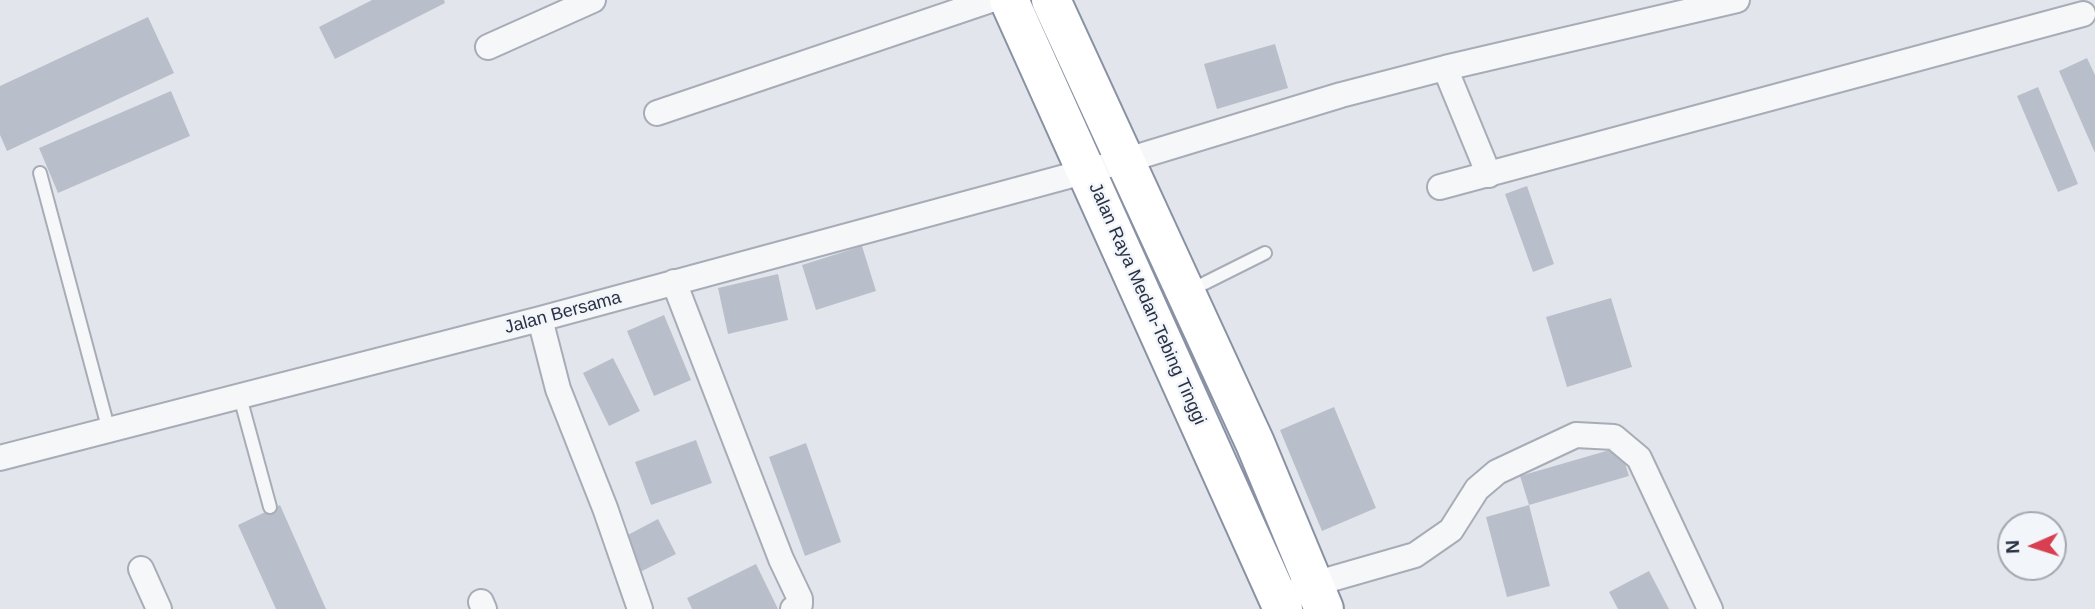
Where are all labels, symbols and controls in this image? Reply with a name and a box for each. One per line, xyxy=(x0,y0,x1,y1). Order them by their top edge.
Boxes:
street label: Jalan Raya Medan-Tebing Tinggi xyxy=(1084,180,1210,428)
street label: Jalan Bersama xyxy=(502,287,624,339)
north arrow xyxy=(1997,511,2067,581)
text: N xyxy=(2002,540,2023,554)

